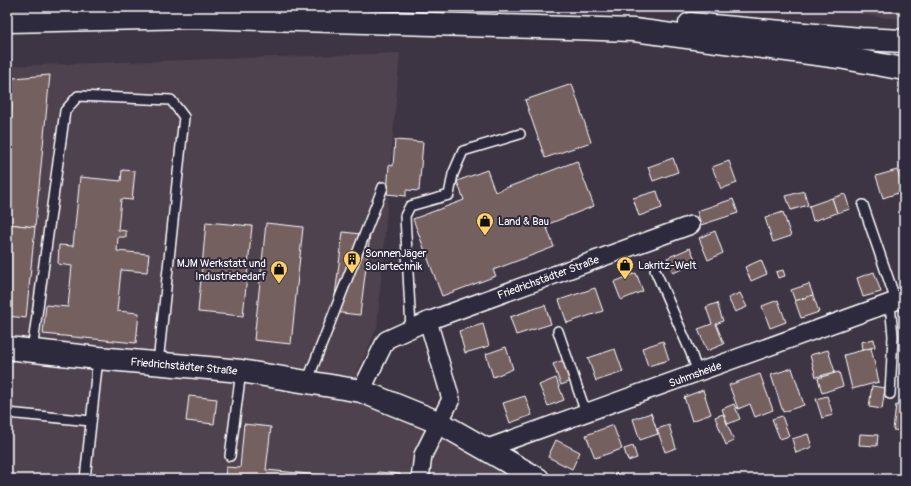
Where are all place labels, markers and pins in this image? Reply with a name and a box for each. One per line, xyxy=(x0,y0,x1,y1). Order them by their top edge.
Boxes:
shop icon: Land & Bau xyxy=(475,211,495,236)
place label: Land & Bau xyxy=(498,215,549,228)
place label: SonnenJäger Solartechnik xyxy=(365,247,427,273)
building icon: SonnenJäger Solartechnik xyxy=(342,249,362,274)
shop icon: Lakritz-Welt xyxy=(615,255,635,280)
place label: MJM Werkstatt und Industriebedarf xyxy=(177,257,267,283)
shop icon: MJM Werkstatt und Industriebedarf xyxy=(269,259,289,284)
place label: Lakritz-Welt xyxy=(638,259,697,272)

